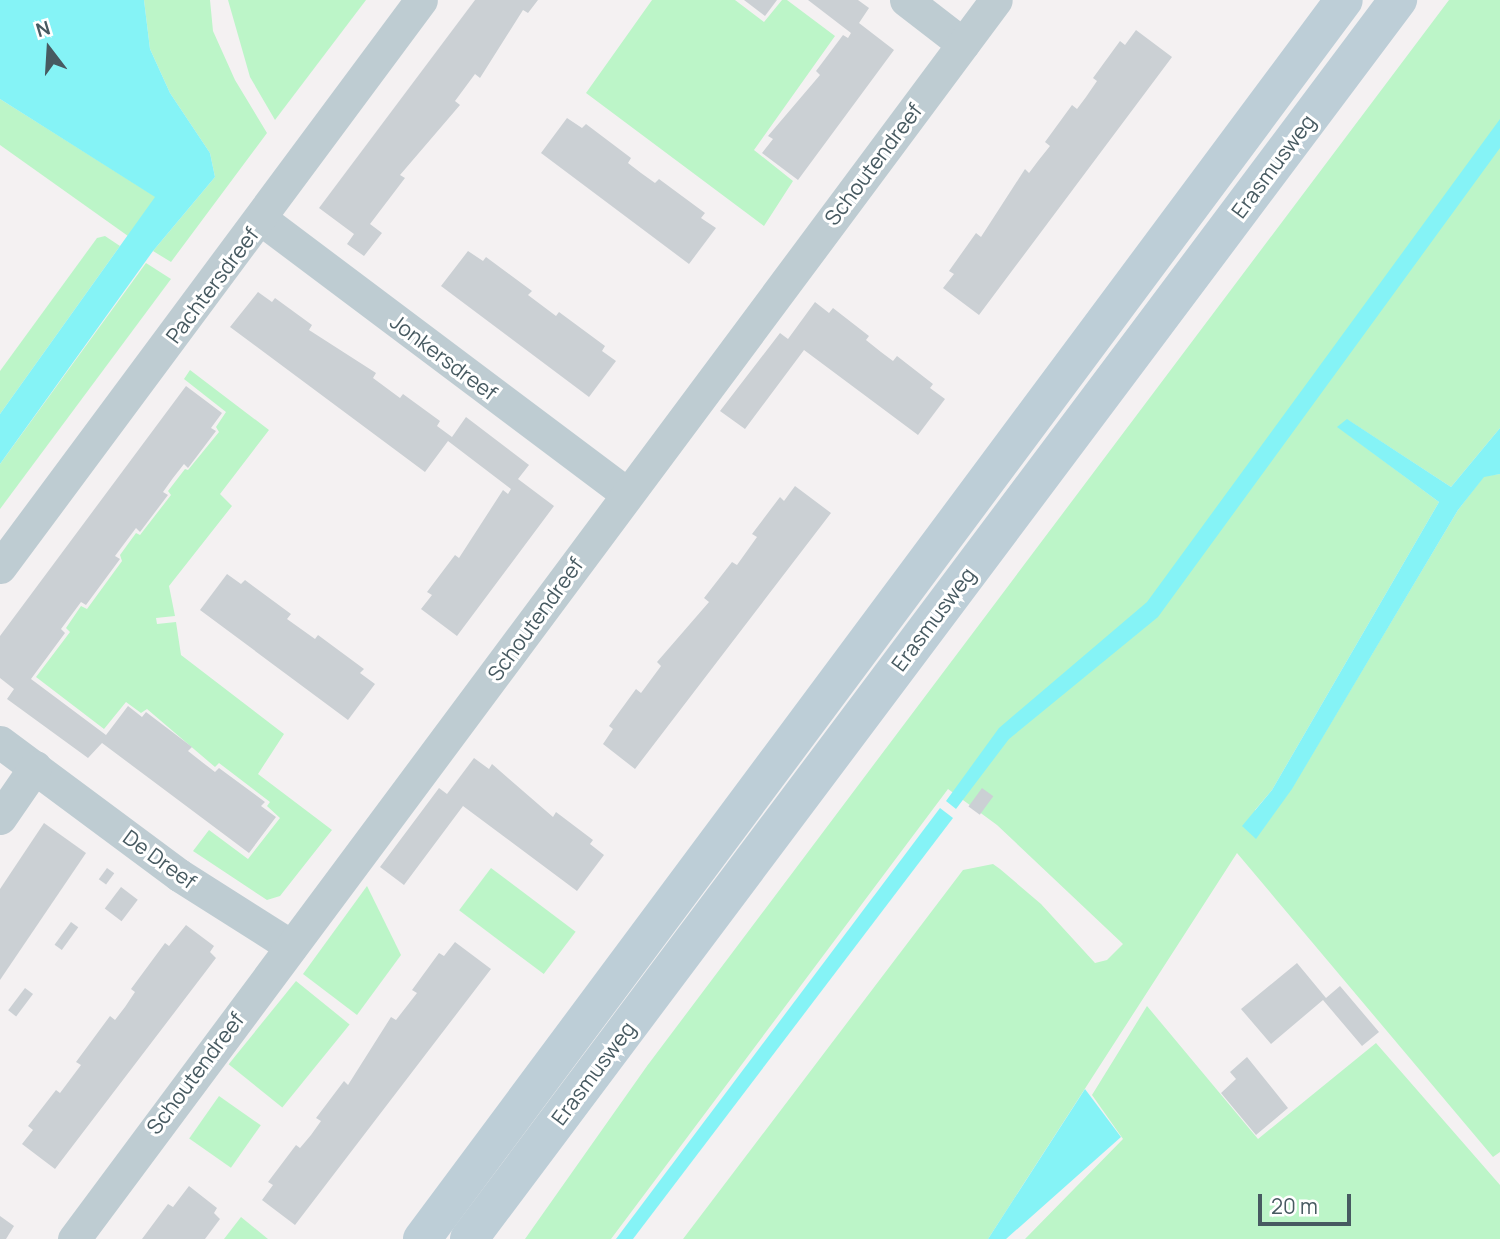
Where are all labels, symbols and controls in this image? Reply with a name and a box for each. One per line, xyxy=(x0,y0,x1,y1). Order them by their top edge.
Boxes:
north arrow xyxy=(14,14,84,84)
text: N xyxy=(33,14,53,43)
street label: Schoutendreef xyxy=(819,98,927,230)
street label: Erasmusweg xyxy=(1226,109,1320,223)
street label: Pachtersdreef xyxy=(160,222,264,348)
street label: Jonkersdreef xyxy=(386,309,502,405)
street label: Schoutendreef xyxy=(482,552,588,686)
street label: Erasmusweg xyxy=(886,562,980,676)
street label: De Dreef xyxy=(119,824,201,894)
street label: Schoutendreef xyxy=(141,1007,249,1139)
street label: Erasmusweg xyxy=(546,1016,640,1130)
scale bar xyxy=(1262,1180,1355,1224)
text: 20 m xyxy=(1271,1192,1318,1220)

